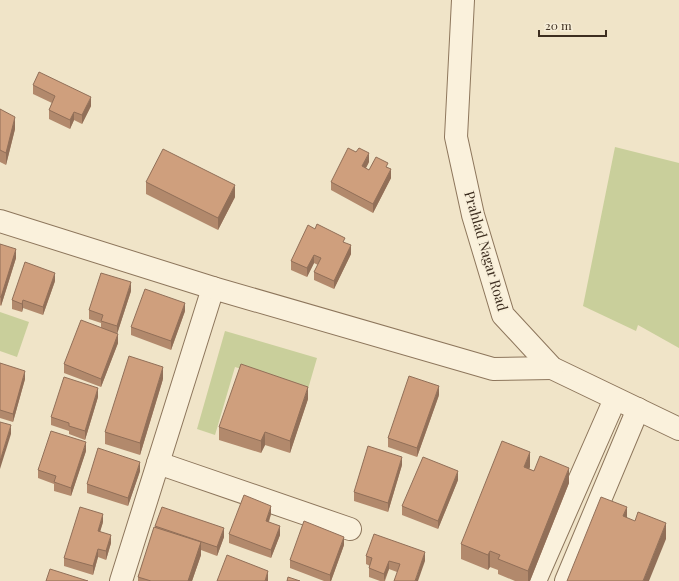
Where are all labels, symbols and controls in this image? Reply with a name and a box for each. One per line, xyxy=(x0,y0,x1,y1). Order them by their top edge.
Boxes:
scale bar xyxy=(539,12,606,38)
text: 20 m xyxy=(545,17,572,33)
street label: Prahlad Nagar Road xyxy=(460,189,513,313)

